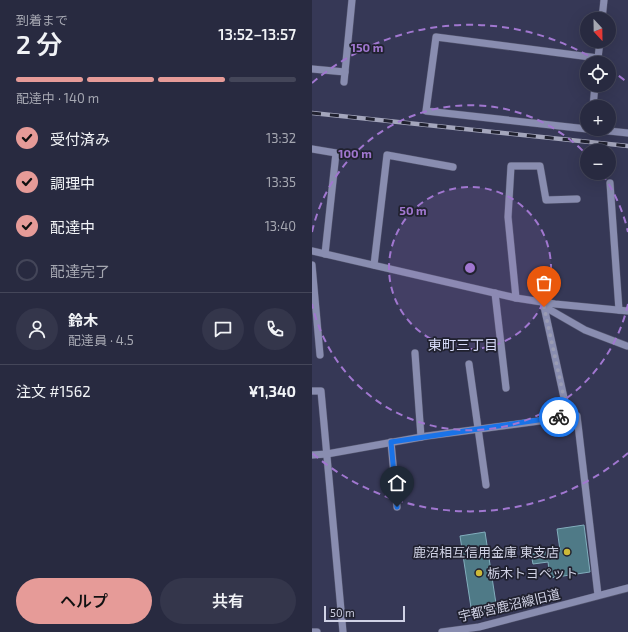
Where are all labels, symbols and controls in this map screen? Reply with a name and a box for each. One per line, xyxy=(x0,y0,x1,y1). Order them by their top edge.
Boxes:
text: 到着まで xyxy=(16,12,68,28)
north arrow xyxy=(580,12,616,48)
map controls xyxy=(580,12,616,180)
text: 13:52–13:57 xyxy=(218,25,296,43)
text: 2 分 xyxy=(16,28,63,59)
text: 150 m xyxy=(351,40,383,54)
button: locate xyxy=(580,56,616,92)
text: 配達中 · 140 m xyxy=(16,90,99,106)
button: + xyxy=(580,100,616,136)
icon: check xyxy=(16,127,38,149)
text: 受付済み xyxy=(50,130,110,148)
text: 13:32 xyxy=(266,130,296,146)
button: − xyxy=(580,144,616,180)
text: 100 m xyxy=(338,146,372,160)
icon: check xyxy=(16,171,38,193)
text: 調理中 xyxy=(50,174,95,192)
text: 13:35 xyxy=(266,174,296,190)
text: 50 m xyxy=(399,203,427,217)
icon: check xyxy=(16,215,38,237)
text: 配達中 xyxy=(50,218,95,236)
text: 13:40 xyxy=(265,218,296,234)
centre of rings xyxy=(463,261,477,275)
text: 配達完了 xyxy=(50,262,110,280)
pin xyxy=(527,266,561,307)
icon: bag xyxy=(533,272,555,294)
button: person xyxy=(16,308,58,350)
button: chat xyxy=(202,308,244,350)
button: phone xyxy=(254,308,296,350)
text: 鈴木 xyxy=(68,311,98,329)
text: 配達員 · 4.5 xyxy=(68,332,134,348)
district label: 東町三丁目 xyxy=(428,336,498,353)
text: 注文 #1562 xyxy=(16,382,91,400)
text: ¥1,340 xyxy=(248,382,296,400)
courier xyxy=(539,397,579,437)
icon: bike xyxy=(548,406,570,428)
pin xyxy=(380,466,414,507)
icon: home xyxy=(386,472,408,494)
place label: 鹿沼相互信用金庫 東支店 xyxy=(413,544,559,560)
marker: 鹿沼相互信用金庫 東支店 xyxy=(562,547,572,557)
place label: 栃木トヨペット xyxy=(487,565,578,581)
marker: 栃木トヨペット xyxy=(474,568,484,578)
button: ヘルプ xyxy=(16,578,152,624)
button: 共有 xyxy=(160,578,296,624)
street label: 宇都宮鹿沼線旧道 xyxy=(457,586,561,624)
scale bar xyxy=(324,604,405,623)
text: 50 m xyxy=(330,606,355,619)

